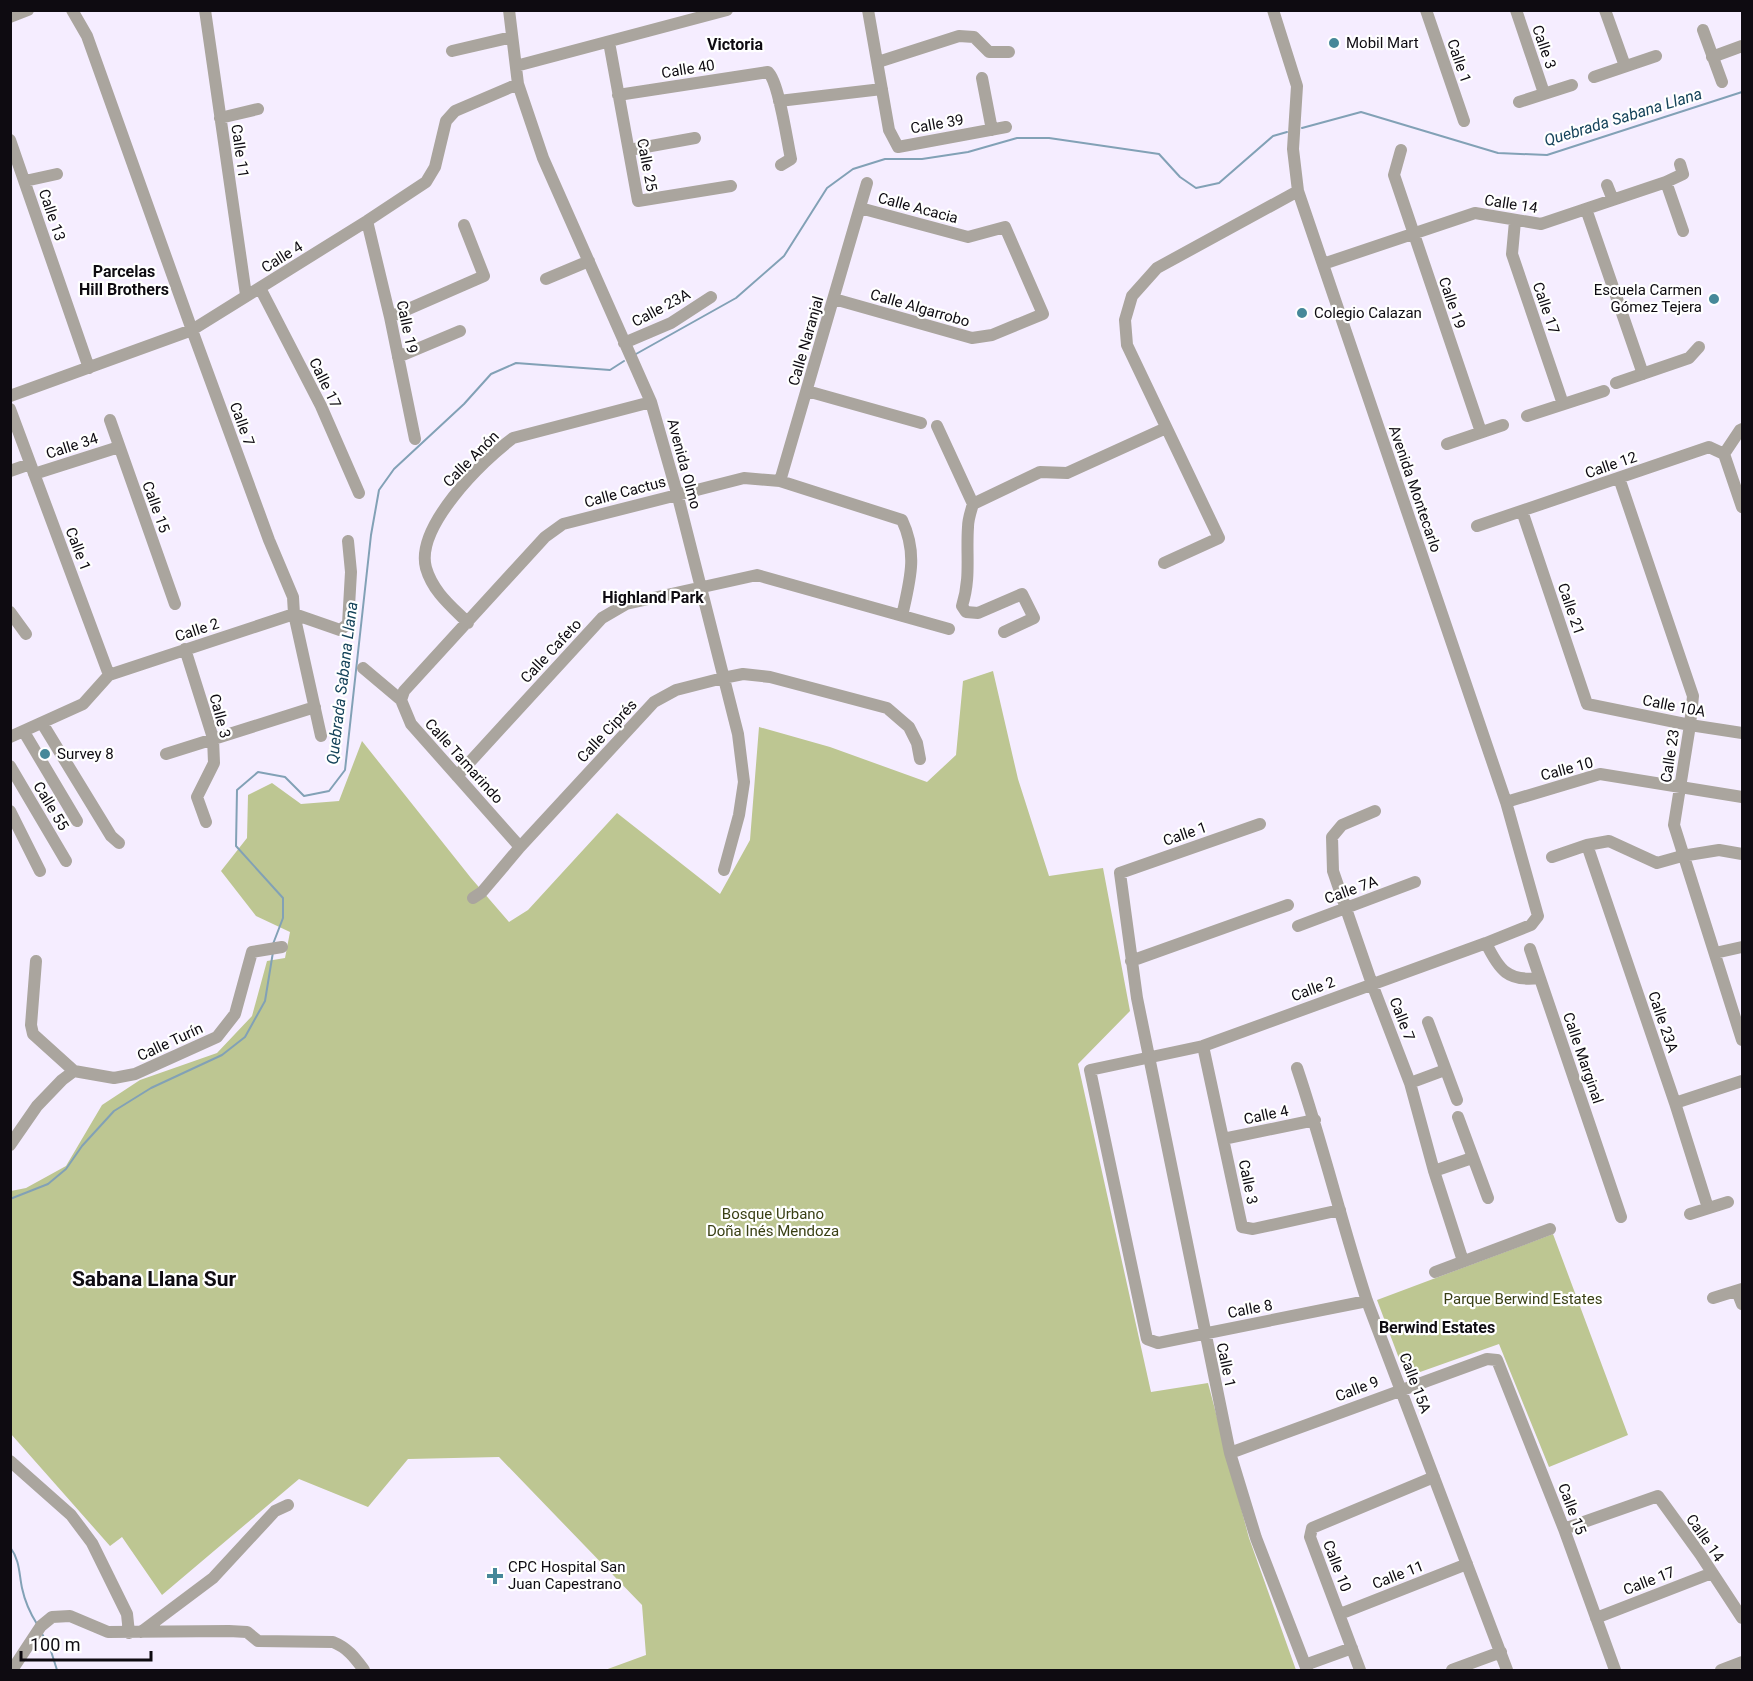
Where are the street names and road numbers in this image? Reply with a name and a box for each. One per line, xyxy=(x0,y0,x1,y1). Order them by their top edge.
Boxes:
street label: Calle 3 xyxy=(1528,23,1560,71)
street label: Calle 1 xyxy=(1443,37,1475,85)
street label: Calle 40 xyxy=(660,56,716,82)
street label: Calle 39 xyxy=(909,110,965,138)
street label: Calle 11 xyxy=(227,123,253,179)
street label: Calle 25 xyxy=(633,137,661,193)
street label: Calle 13 xyxy=(35,187,69,243)
street label: Calle Acacia xyxy=(876,189,960,227)
street label: Calle 14 xyxy=(1483,191,1540,217)
street label: Calle 4 xyxy=(258,237,306,277)
street label: Calle 19 xyxy=(1435,275,1469,331)
street label: Calle 17 xyxy=(1529,280,1563,336)
street label: Calle 23A xyxy=(629,285,693,331)
street label: Calle Algarrobo xyxy=(868,285,972,331)
street label: Calle Naranjal xyxy=(785,294,827,388)
street label: Calle 19 xyxy=(393,299,421,355)
street label: Calle 17 xyxy=(305,355,345,411)
street label: Calle 7 xyxy=(226,400,258,448)
street label: Avenida Olmo xyxy=(663,417,705,511)
street label: Avenida Montecarlo xyxy=(1385,423,1445,555)
street label: Calle Anón xyxy=(439,427,503,491)
street label: Calle 34 xyxy=(44,429,101,463)
street label: Calle 12 xyxy=(1583,448,1639,482)
street label: Calle Cactus xyxy=(582,472,668,512)
street label: Calle 15 xyxy=(138,479,174,535)
street label: Calle 1 xyxy=(61,525,95,573)
street label: Calle 21 xyxy=(1554,581,1588,637)
street label: Calle 2 xyxy=(173,614,221,646)
street label: Calle Cafeto xyxy=(517,615,585,687)
street label: Calle 10A xyxy=(1641,691,1707,721)
street label: Calle 3 xyxy=(205,692,235,740)
street label: Calle Ciprés xyxy=(573,696,641,766)
street label: Calle Tamarindo xyxy=(421,715,507,807)
street label: Calle 23 xyxy=(1657,728,1683,784)
street label: Calle 10 xyxy=(1539,753,1595,785)
street label: Calle 55 xyxy=(29,778,73,834)
street label: Calle 1 xyxy=(1161,818,1209,850)
street label: Calle 7A xyxy=(1322,872,1380,908)
street label: Calle 2 xyxy=(1289,973,1337,1005)
street label: Calle 23A xyxy=(1644,989,1682,1055)
street label: Calle 7 xyxy=(1385,995,1419,1043)
street label: Calle Marginal xyxy=(1559,1010,1607,1106)
street label: Calle Turín xyxy=(134,1019,206,1065)
street label: Calle 4 xyxy=(1242,1101,1291,1129)
street label: Calle 3 xyxy=(1234,1158,1262,1206)
street label: Calle 8 xyxy=(1226,1296,1274,1322)
street label: Calle 1 xyxy=(1212,1341,1240,1389)
street label: Calle 15A xyxy=(1395,1350,1435,1416)
street label: Calle 9 xyxy=(1333,1372,1381,1406)
street label: Calle 15 xyxy=(1554,1481,1590,1537)
street label: Calle 14 xyxy=(1682,1511,1728,1566)
street label: Calle 10 xyxy=(1319,1538,1355,1594)
street label: Calle 11 xyxy=(1370,1557,1426,1593)
street label: Calle 17 xyxy=(1621,1563,1677,1599)

